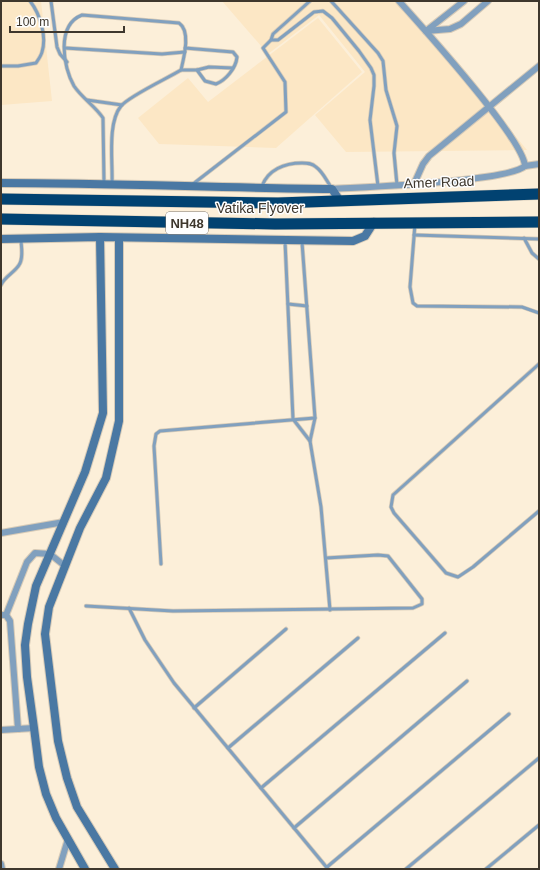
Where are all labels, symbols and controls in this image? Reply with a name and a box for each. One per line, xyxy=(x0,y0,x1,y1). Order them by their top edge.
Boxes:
scale bar xyxy=(10,8,124,34)
text: 100 m xyxy=(16,15,49,29)
street label: Amer Road xyxy=(403,173,475,191)
street label: Vatika Flyover xyxy=(216,200,304,216)
road number: NH48 xyxy=(166,212,208,234)

